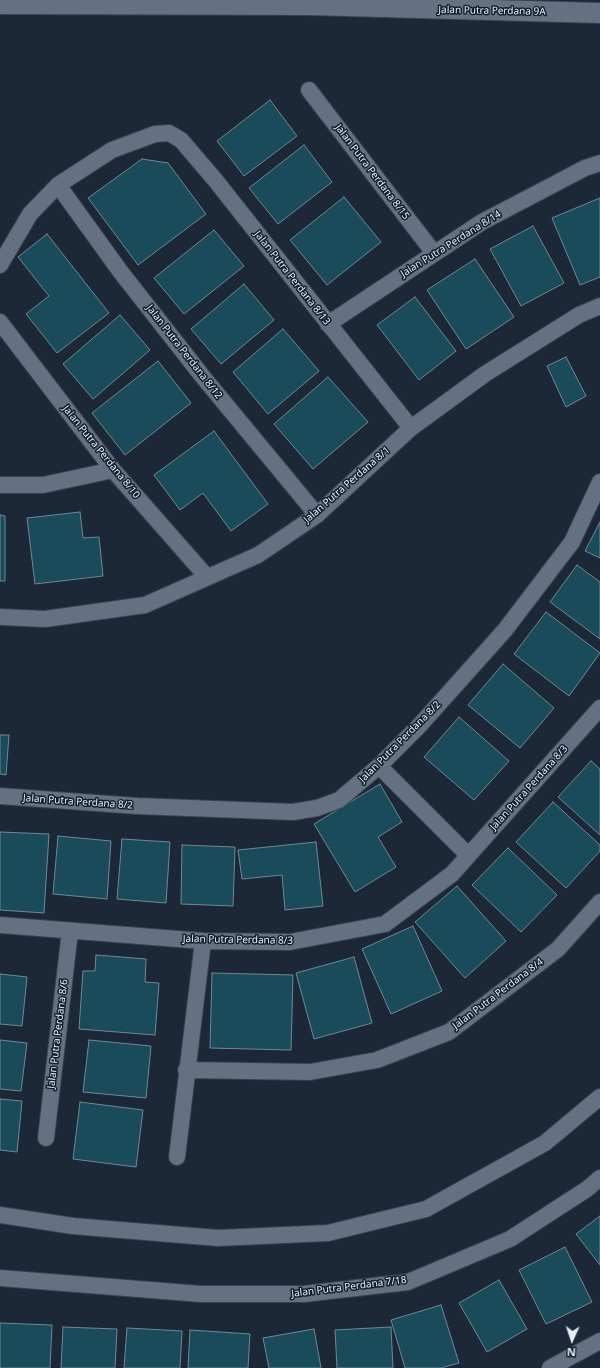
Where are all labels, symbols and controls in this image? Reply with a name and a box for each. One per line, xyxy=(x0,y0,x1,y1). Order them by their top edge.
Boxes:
street label: Jalan Putra Perdana 9A xyxy=(438,4,546,18)
street label: Jalan Putra Perdana 8/15 xyxy=(332,122,412,222)
street label: Jalan Putra Perdana 8/14 xyxy=(399,208,503,280)
street label: Jalan Putra Perdana 8/13 xyxy=(252,229,332,327)
street label: Jalan Putra Perdana 8/12 xyxy=(144,303,224,401)
street label: Jalan Putra Perdana 8/10 xyxy=(60,403,142,501)
street label: Jalan Putra Perdana 8/1 xyxy=(301,444,393,526)
street label: Jalan Putra Perdana 8/2 xyxy=(357,699,443,785)
street label: Jalan Putra Perdana 8/3 xyxy=(488,743,570,833)
street label: Jalan Putra Perdana 8/2 xyxy=(23,792,133,812)
street label: Jalan Putra Perdana 8/3 xyxy=(183,933,293,947)
street label: Jalan Putra Perdana 8/4 xyxy=(450,956,546,1032)
street label: Jalan Putra Perdana 8/6 xyxy=(45,979,71,1089)
street label: Jalan Putra Perdana 7/18 xyxy=(291,1274,407,1300)
north arrow xyxy=(552,1320,592,1360)
text: N xyxy=(566,1345,576,1360)

